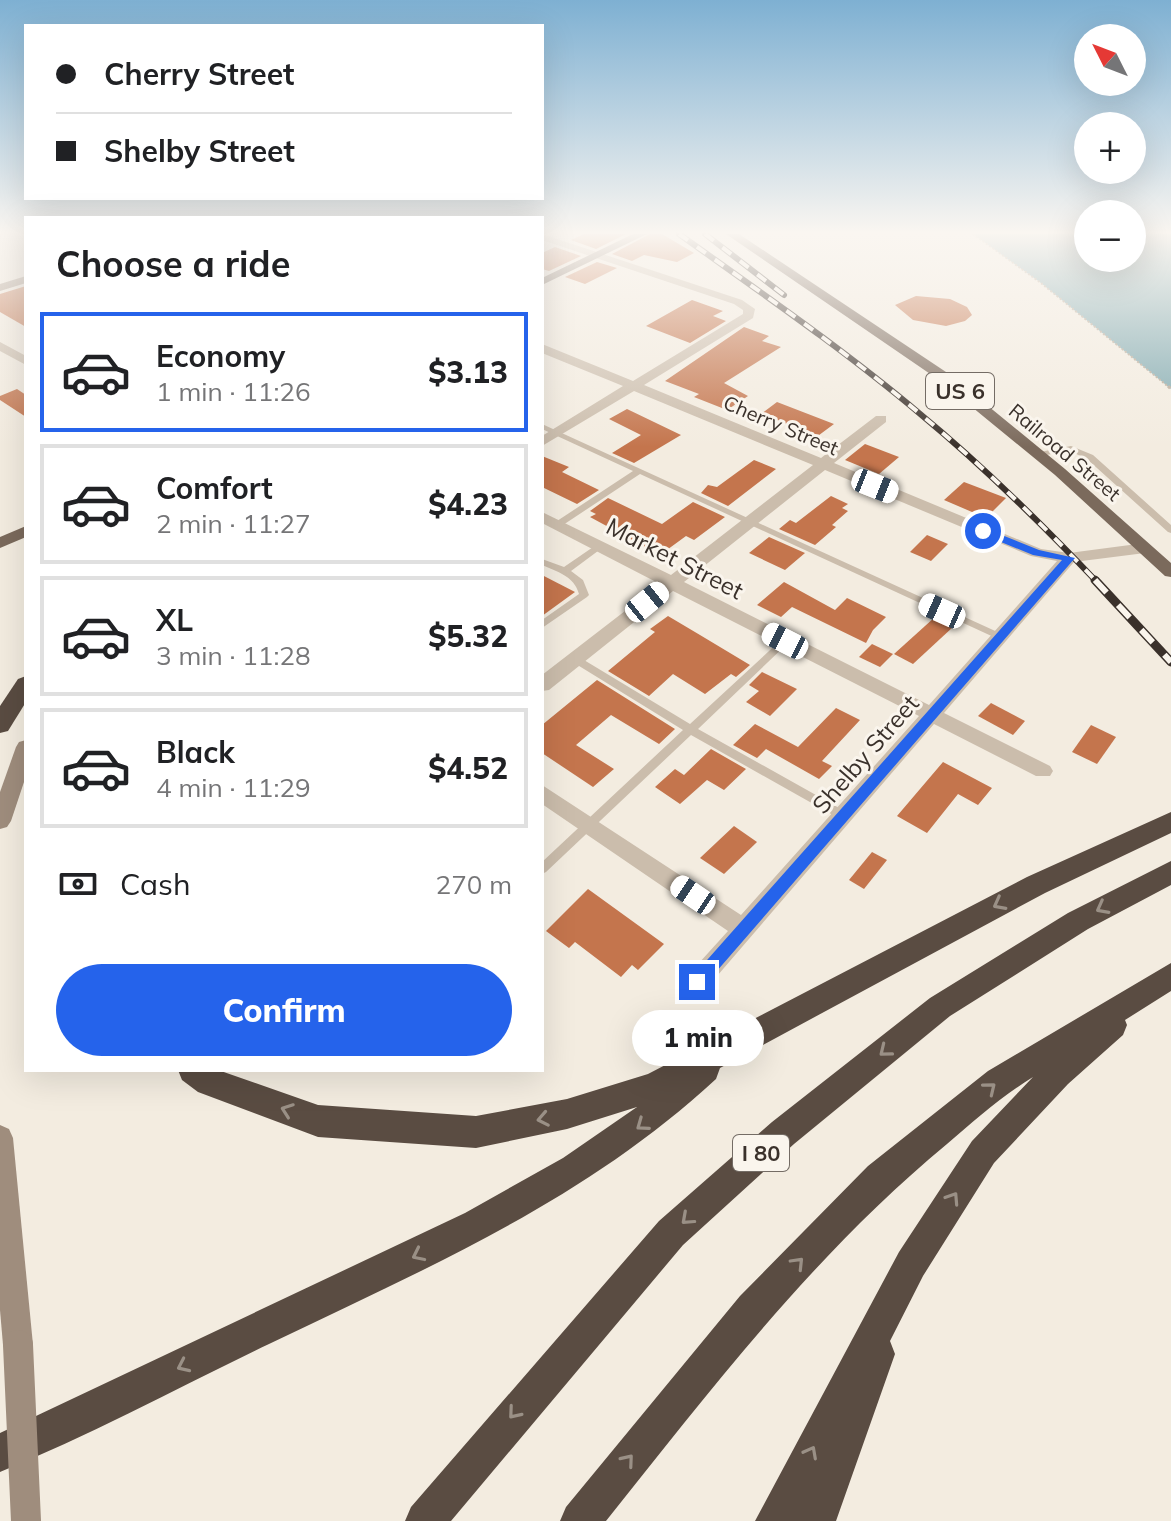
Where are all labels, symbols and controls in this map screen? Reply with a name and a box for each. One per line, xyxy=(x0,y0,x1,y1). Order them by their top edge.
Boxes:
north arrow xyxy=(1074,24,1146,96)
map controls xyxy=(1074,24,1146,272)
text: Cherry Street xyxy=(104,55,294,93)
button: + xyxy=(1074,112,1146,184)
text: Shelby Street xyxy=(104,132,295,170)
button: − xyxy=(1074,200,1146,272)
text: Choose a ride xyxy=(56,241,290,286)
icon: car xyxy=(60,336,132,408)
text: Economy xyxy=(156,337,285,375)
text: $3.13 xyxy=(428,353,508,391)
road number: US 6 xyxy=(926,373,994,409)
text: 1 min · 11:26 xyxy=(156,375,311,408)
street label: Cherry Street xyxy=(720,390,842,460)
street label: Railroad Street xyxy=(1004,398,1126,506)
car xyxy=(848,466,902,506)
icon: car xyxy=(60,468,132,540)
text: Comfort xyxy=(156,469,273,507)
text: $4.23 xyxy=(428,485,508,523)
text: 2 min · 11:27 xyxy=(156,507,311,540)
street label: Market Street xyxy=(601,511,749,605)
route start xyxy=(965,513,1001,549)
car xyxy=(621,578,673,626)
car xyxy=(915,590,969,632)
icon: car xyxy=(60,600,132,672)
text: XL xyxy=(156,601,193,639)
text: $5.32 xyxy=(428,617,508,655)
car xyxy=(758,619,812,663)
text: 3 min · 11:28 xyxy=(156,639,311,672)
street label: Shelby Street xyxy=(805,689,925,819)
icon: car xyxy=(60,732,132,804)
text: Black xyxy=(156,733,235,771)
text: $4.52 xyxy=(428,749,508,787)
text: 4 min · 11:29 xyxy=(156,771,311,804)
icon: cash xyxy=(56,862,100,906)
text: Cash xyxy=(120,865,191,903)
text: 270 m xyxy=(436,868,512,901)
car xyxy=(666,872,720,918)
one-way arrow xyxy=(993,894,1008,909)
one-way arrow xyxy=(1096,899,1110,914)
button: Confirm xyxy=(56,964,512,1056)
route end xyxy=(679,964,715,1000)
callout: 1 min xyxy=(631,1010,763,1066)
text: 1 min xyxy=(663,1021,733,1054)
one-way arrow xyxy=(879,1042,894,1056)
one-way arrow xyxy=(981,1083,995,1098)
one-way arrow xyxy=(281,1103,295,1120)
one-way arrow xyxy=(537,1110,551,1127)
one-way arrow xyxy=(637,1115,651,1129)
road number: I 80 xyxy=(733,1135,789,1171)
one-way arrow xyxy=(943,1193,958,1207)
one-way arrow xyxy=(681,1209,696,1224)
one-way arrow xyxy=(412,1245,426,1261)
one-way arrow xyxy=(789,1258,803,1272)
one-way arrow xyxy=(176,1356,191,1372)
one-way arrow xyxy=(509,1404,524,1418)
one-way arrow xyxy=(802,1446,817,1460)
one-way arrow xyxy=(619,1454,633,1469)

